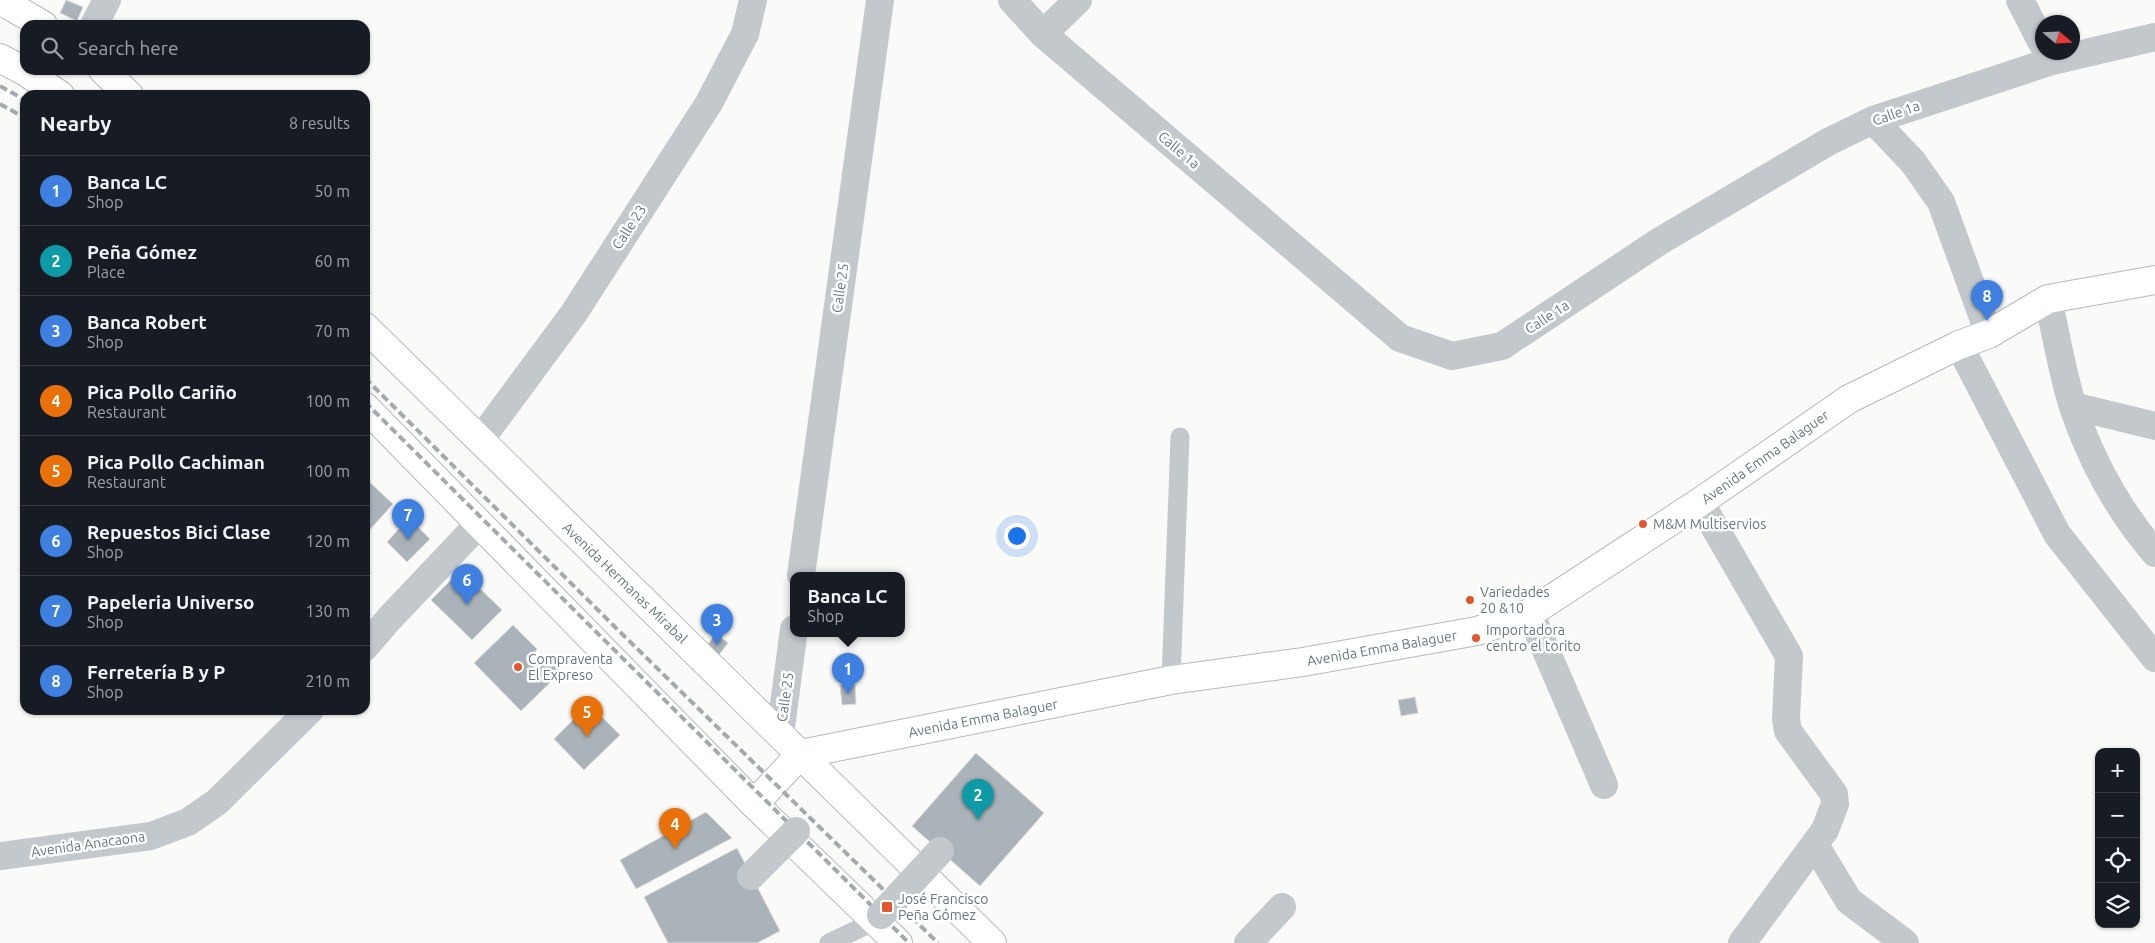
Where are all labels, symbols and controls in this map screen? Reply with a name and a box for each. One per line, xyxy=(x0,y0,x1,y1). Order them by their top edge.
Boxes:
north arrow xyxy=(2035,15,2080,60)
search box xyxy=(20,20,370,75)
icon: search xyxy=(38,34,66,62)
text: Search here xyxy=(78,37,178,59)
street label: Calle 1a xyxy=(1870,97,1922,129)
text: Nearby xyxy=(40,111,111,135)
text: 8 results xyxy=(289,114,350,132)
street label: Calle 1a xyxy=(1155,128,1203,172)
text: Banca LC xyxy=(87,171,167,193)
text: 1 xyxy=(51,182,61,200)
text: 50 m xyxy=(314,182,350,200)
text: Shop xyxy=(87,193,123,211)
street label: Calle 23 xyxy=(609,202,649,252)
text: Peña Gómez xyxy=(87,241,197,263)
text: 2 xyxy=(51,252,61,270)
text: 60 m xyxy=(314,252,350,270)
street label: Calle 25 xyxy=(829,262,851,314)
text: Place xyxy=(87,263,125,281)
pin: 8 xyxy=(1971,280,2003,321)
street label: Calle 1a xyxy=(1522,297,1572,337)
text: Banca Robert xyxy=(87,311,207,333)
text: 3 xyxy=(51,322,61,340)
text: 70 m xyxy=(314,322,350,340)
text: Shop xyxy=(87,333,123,351)
text: Pica Pollo Cariño xyxy=(87,381,237,403)
text: 4 xyxy=(51,392,61,410)
text: 100 m xyxy=(305,392,350,410)
text: Restaurant xyxy=(87,403,166,421)
street label: Avenida Emma Balaguer xyxy=(1698,406,1832,507)
text: Pica Pollo Cachiman xyxy=(87,451,265,473)
text: 5 xyxy=(51,462,61,480)
text: 100 m xyxy=(305,462,350,480)
text: Restaurant xyxy=(87,473,166,491)
pin: 7 xyxy=(392,499,424,540)
place label: M&M Multiservios xyxy=(1653,516,1766,532)
marker: M&M Multiservios xyxy=(1637,518,1649,530)
street label: Avenida Hermanas Mirabal xyxy=(559,519,691,647)
text: Repuestos Bici Clase xyxy=(87,521,271,543)
your location xyxy=(1004,523,1030,549)
text: 6 xyxy=(51,532,61,550)
text: 120 m xyxy=(305,532,350,550)
text: Shop xyxy=(87,543,123,561)
pin: 6 xyxy=(451,564,483,605)
popup xyxy=(790,572,905,637)
place label: Variedades 20 &10 xyxy=(1480,584,1550,616)
text: Banca LC xyxy=(808,585,887,607)
text: Papeleria Universo xyxy=(87,591,255,613)
marker: Variedades 20 &10 xyxy=(1464,594,1476,606)
text: 7 xyxy=(51,602,61,620)
text: 130 m xyxy=(305,602,350,620)
pin: 3 xyxy=(701,604,733,645)
text: Shop xyxy=(808,607,844,625)
text: Shop xyxy=(87,613,123,631)
place label: Importadora centro el torito xyxy=(1486,622,1581,654)
street label: Avenida Emma Balaguer xyxy=(1306,627,1459,669)
marker: Importadora centro el torito xyxy=(1470,632,1482,644)
place label: Compraventa El Expreso xyxy=(528,651,613,683)
pin: 1 xyxy=(832,653,864,694)
text: Ferretería B y P xyxy=(87,661,225,683)
marker: Compraventa El Expreso xyxy=(512,661,524,673)
street label: Calle 25 xyxy=(774,671,796,723)
text: 8 xyxy=(51,672,61,690)
text: 210 m xyxy=(305,672,350,690)
text: Shop xyxy=(87,683,123,701)
pin: 5 xyxy=(571,696,603,737)
street label: Avenida Emma Balaguer xyxy=(907,696,1060,740)
map controls xyxy=(2095,748,2140,928)
button: + xyxy=(2095,748,2140,793)
pin: 2 xyxy=(962,779,994,820)
button: − xyxy=(2095,793,2140,838)
pin: 4 xyxy=(659,808,691,849)
street label: Avenida Anacaona xyxy=(30,828,146,860)
button: locate xyxy=(2095,838,2140,883)
button: layers xyxy=(2095,883,2140,928)
place label: José Francisco Peña Gómez xyxy=(898,891,988,923)
marker: José Francisco Peña Gómez xyxy=(880,900,894,914)

